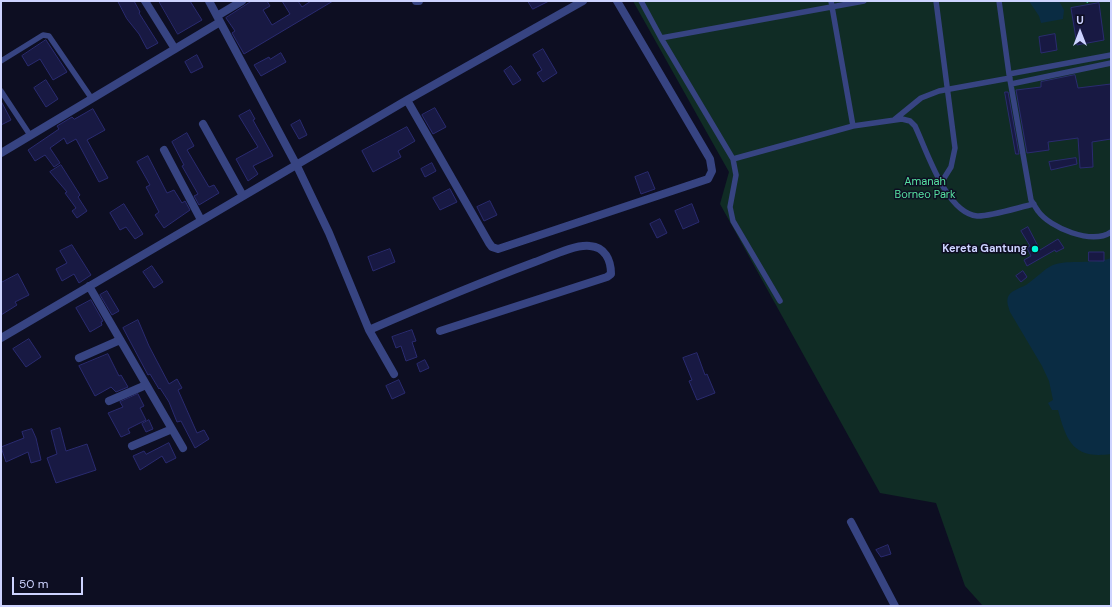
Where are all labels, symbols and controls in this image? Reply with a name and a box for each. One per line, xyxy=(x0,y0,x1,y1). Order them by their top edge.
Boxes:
north arrow xyxy=(1060,12,1100,52)
text: U xyxy=(1076,13,1084,27)
park label: Amanah Borneo Park xyxy=(895,175,955,201)
place label: Kereta Gantung xyxy=(942,242,1027,256)
marker: Kereta Gantung xyxy=(1030,244,1040,254)
scale bar xyxy=(14,569,85,595)
text: 50 m xyxy=(19,576,48,592)

